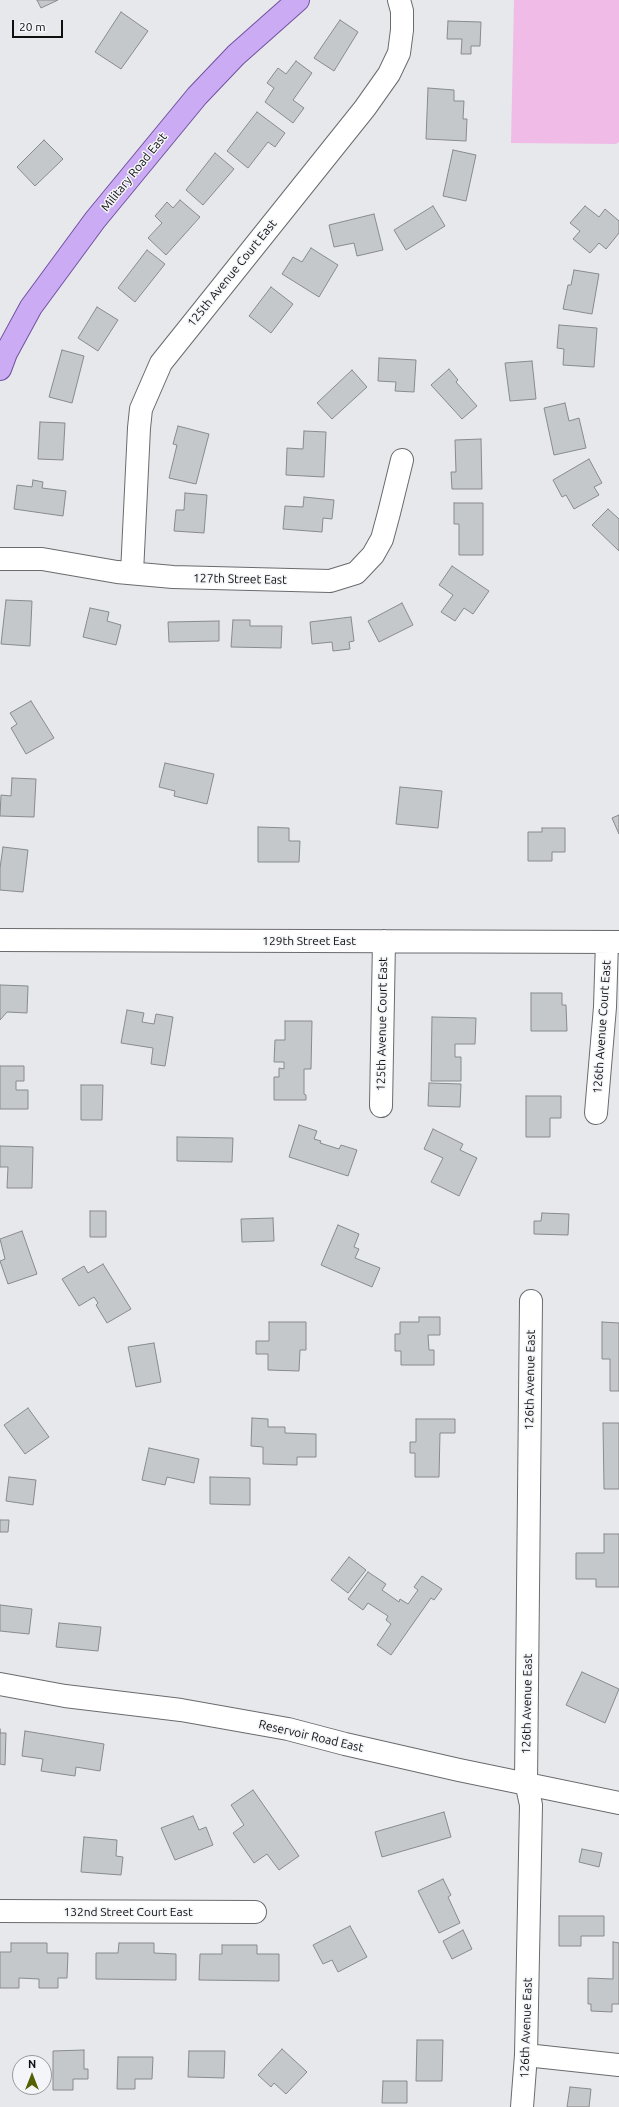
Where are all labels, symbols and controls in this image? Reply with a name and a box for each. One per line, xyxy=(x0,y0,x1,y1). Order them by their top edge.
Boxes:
scale bar xyxy=(14,12,65,38)
text: 20 m xyxy=(19,20,46,33)
street label: Military Road East xyxy=(98,130,170,214)
street label: 125th Avenue Court East xyxy=(184,216,280,330)
street label: 127th Street East xyxy=(193,571,287,587)
street label: 129th Street East xyxy=(262,934,356,948)
street label: 125th Avenue Court East xyxy=(374,957,390,1091)
street label: 126th Avenue Court East xyxy=(590,960,614,1094)
street label: 126th Avenue East xyxy=(522,1330,538,1430)
street label: 126th Avenue East xyxy=(519,1654,535,1754)
street label: Reservoir Road East xyxy=(257,1717,365,1755)
street label: 132nd Street Court East xyxy=(63,1905,193,1919)
street label: 126th Avenue East xyxy=(517,1977,535,2079)
north arrow xyxy=(12,2055,52,2095)
text: N xyxy=(28,2058,36,2070)

